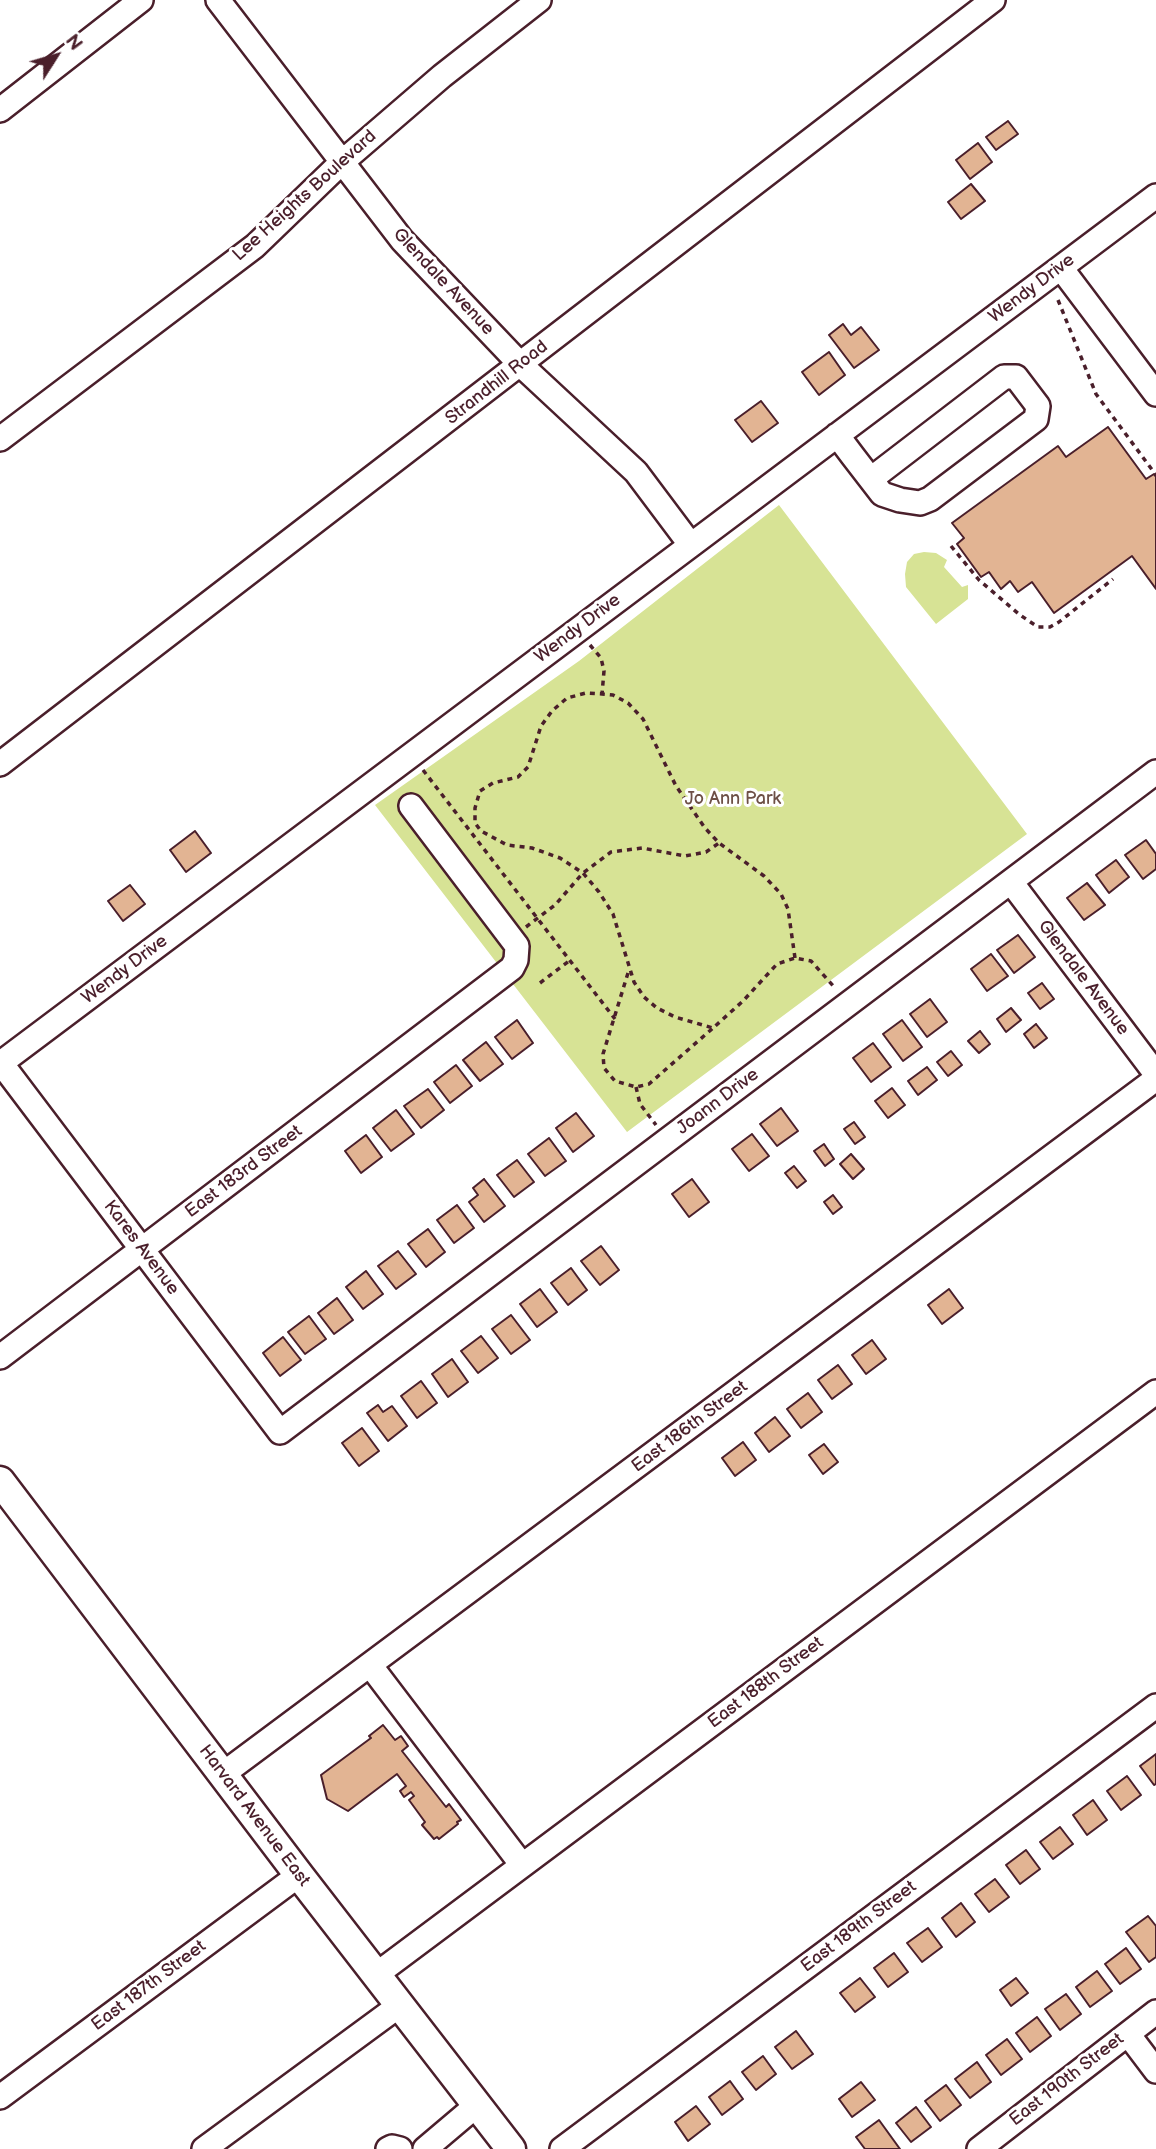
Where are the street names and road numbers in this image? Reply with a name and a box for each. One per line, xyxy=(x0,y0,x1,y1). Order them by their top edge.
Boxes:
street label: Lee Heights Boulevard xyxy=(229,126,381,266)
street label: Glendale Avenue xyxy=(388,224,498,340)
street label: Wendy Drive xyxy=(985,250,1079,328)
street label: Strandhill Road xyxy=(442,336,552,430)
street label: Wendy Drive xyxy=(531,590,625,668)
street label: Glendale Avenue xyxy=(1033,916,1133,1040)
street label: Wendy Drive xyxy=(78,931,172,1009)
street label: Joann Drive xyxy=(673,1064,763,1140)
street label: East 183rd Street xyxy=(181,1121,307,1223)
street label: Kares Avenue xyxy=(98,1197,184,1299)
street label: East 186th Street xyxy=(628,1376,752,1478)
street label: East 188th Street xyxy=(704,1633,828,1733)
street label: Harvard Avenue East xyxy=(194,1741,314,1891)
street label: East 189th Street xyxy=(797,1877,921,1977)
street label: East 187th Street xyxy=(88,1936,210,2036)
street label: East 190th Street xyxy=(1006,2029,1128,2131)

